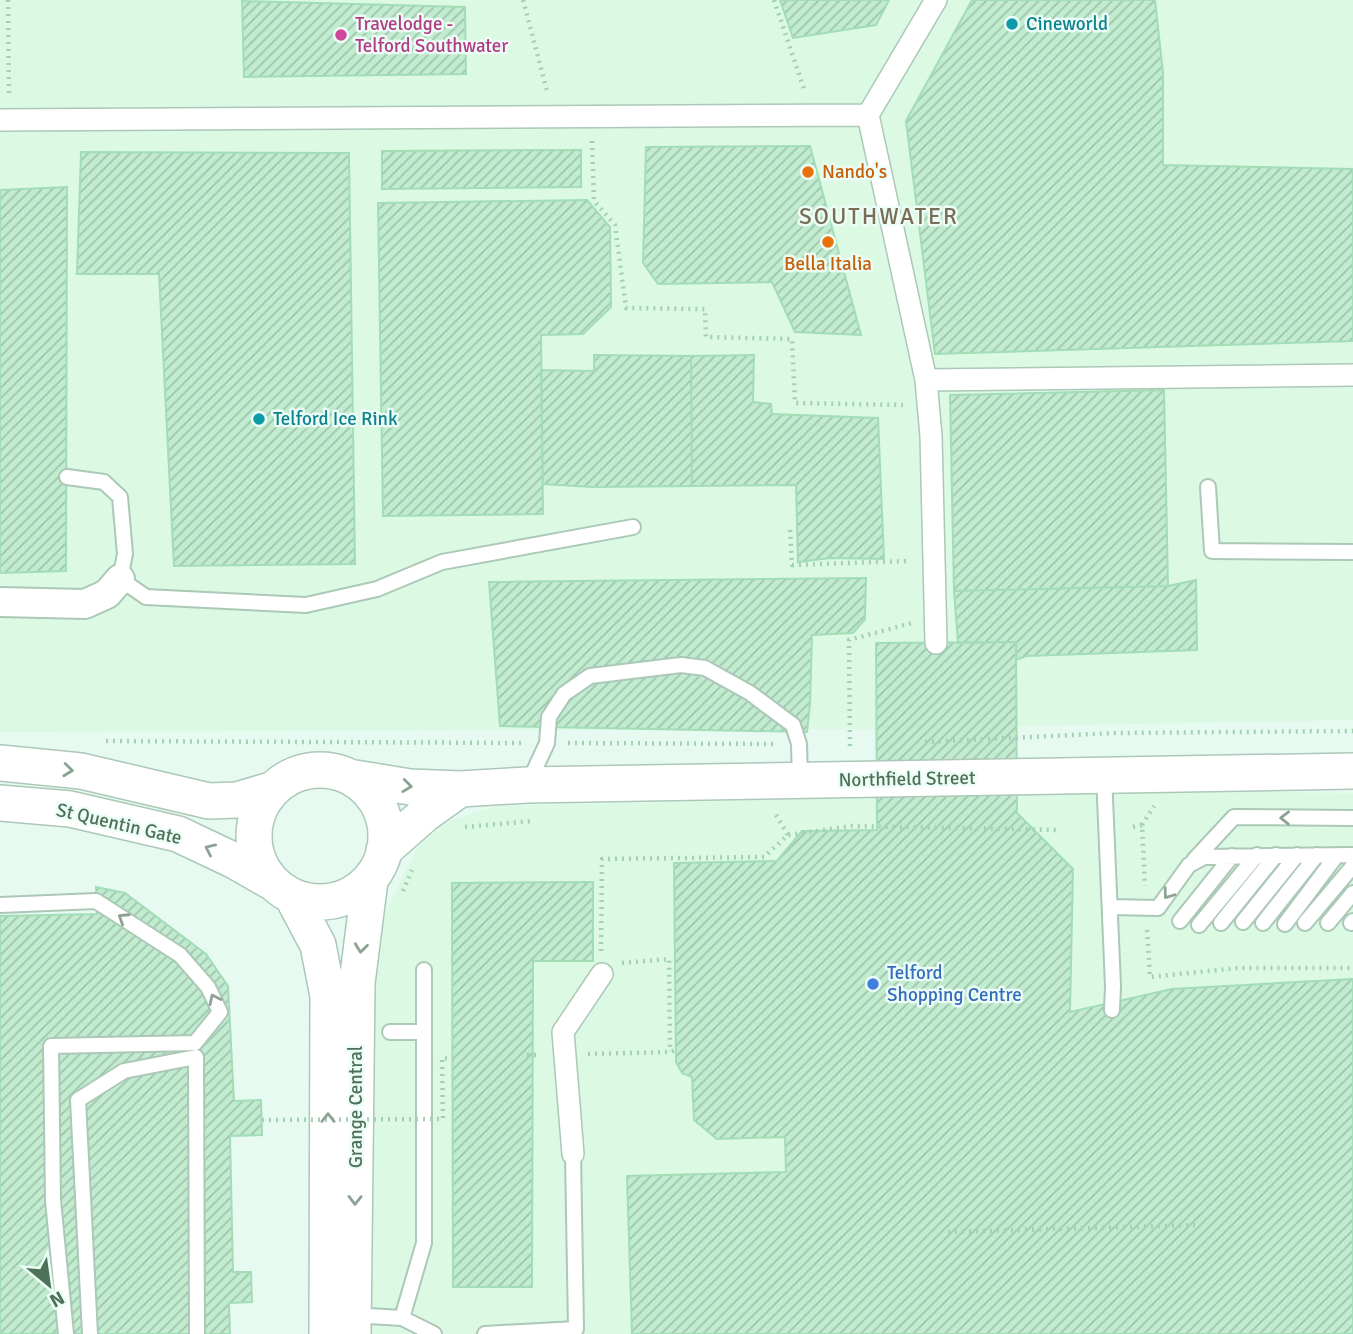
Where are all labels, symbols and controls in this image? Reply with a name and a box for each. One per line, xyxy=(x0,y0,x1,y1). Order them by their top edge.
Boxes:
place label: Travelodge - Telford Southwater xyxy=(355,12,508,58)
place label: Cineworld xyxy=(1026,12,1108,36)
marker: Cineworld xyxy=(1004,16,1020,32)
marker: Travelodge - Telford Southwater xyxy=(333,27,349,43)
place label: Nando's xyxy=(822,160,887,184)
marker: Nando's xyxy=(800,164,816,180)
district label: SOUTHWATER xyxy=(799,202,959,231)
marker: Bella Italia xyxy=(820,234,836,250)
place label: Bella Italia xyxy=(784,252,872,276)
place label: Telford Ice Rink xyxy=(273,407,398,431)
marker: Telford Ice Rink xyxy=(251,411,267,427)
one-way arrow xyxy=(63,762,74,777)
street label: Northfield Street xyxy=(838,766,976,792)
one-way arrow xyxy=(401,778,413,793)
street label: St Quentin Gate xyxy=(54,798,184,850)
one-way arrow xyxy=(1279,810,1290,825)
one-way arrow xyxy=(205,843,217,857)
one-way arrow xyxy=(1164,886,1176,899)
one-way arrow xyxy=(118,914,131,927)
one-way arrow xyxy=(354,942,369,954)
place label: Telford Shopping Centre xyxy=(887,961,1022,1007)
marker: Telford Shopping Centre xyxy=(865,976,881,992)
one-way arrow xyxy=(208,994,222,1006)
street label: Grange Central xyxy=(344,1046,368,1168)
one-way arrow xyxy=(320,1112,335,1123)
one-way arrow xyxy=(347,1195,363,1206)
north arrow xyxy=(14,1250,84,1320)
text: N xyxy=(45,1285,68,1313)

